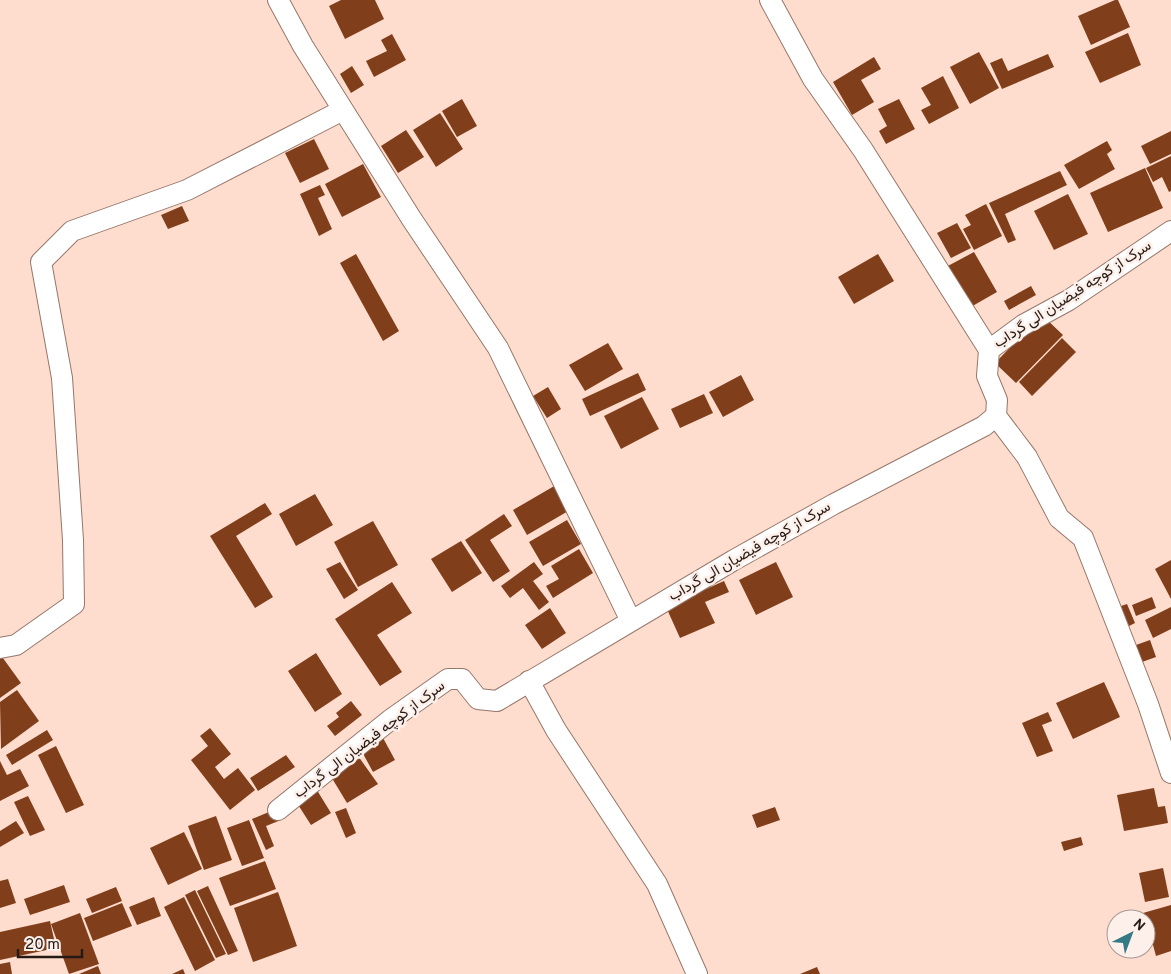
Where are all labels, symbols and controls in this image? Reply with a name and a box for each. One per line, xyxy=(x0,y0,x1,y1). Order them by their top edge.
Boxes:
street label: سرک از کوچه فیضیان الی گرداب xyxy=(991,237,1155,353)
street label: سرک از کوچه فیضیان الی گرداب xyxy=(666,498,835,606)
street label: سرک از کوچه فیضیان الی گرداب xyxy=(291,677,449,803)
north arrow xyxy=(1106,909,1156,959)
text: N xyxy=(1129,916,1148,935)
scale bar xyxy=(18,926,81,958)
text: 20 m xyxy=(25,936,60,955)

